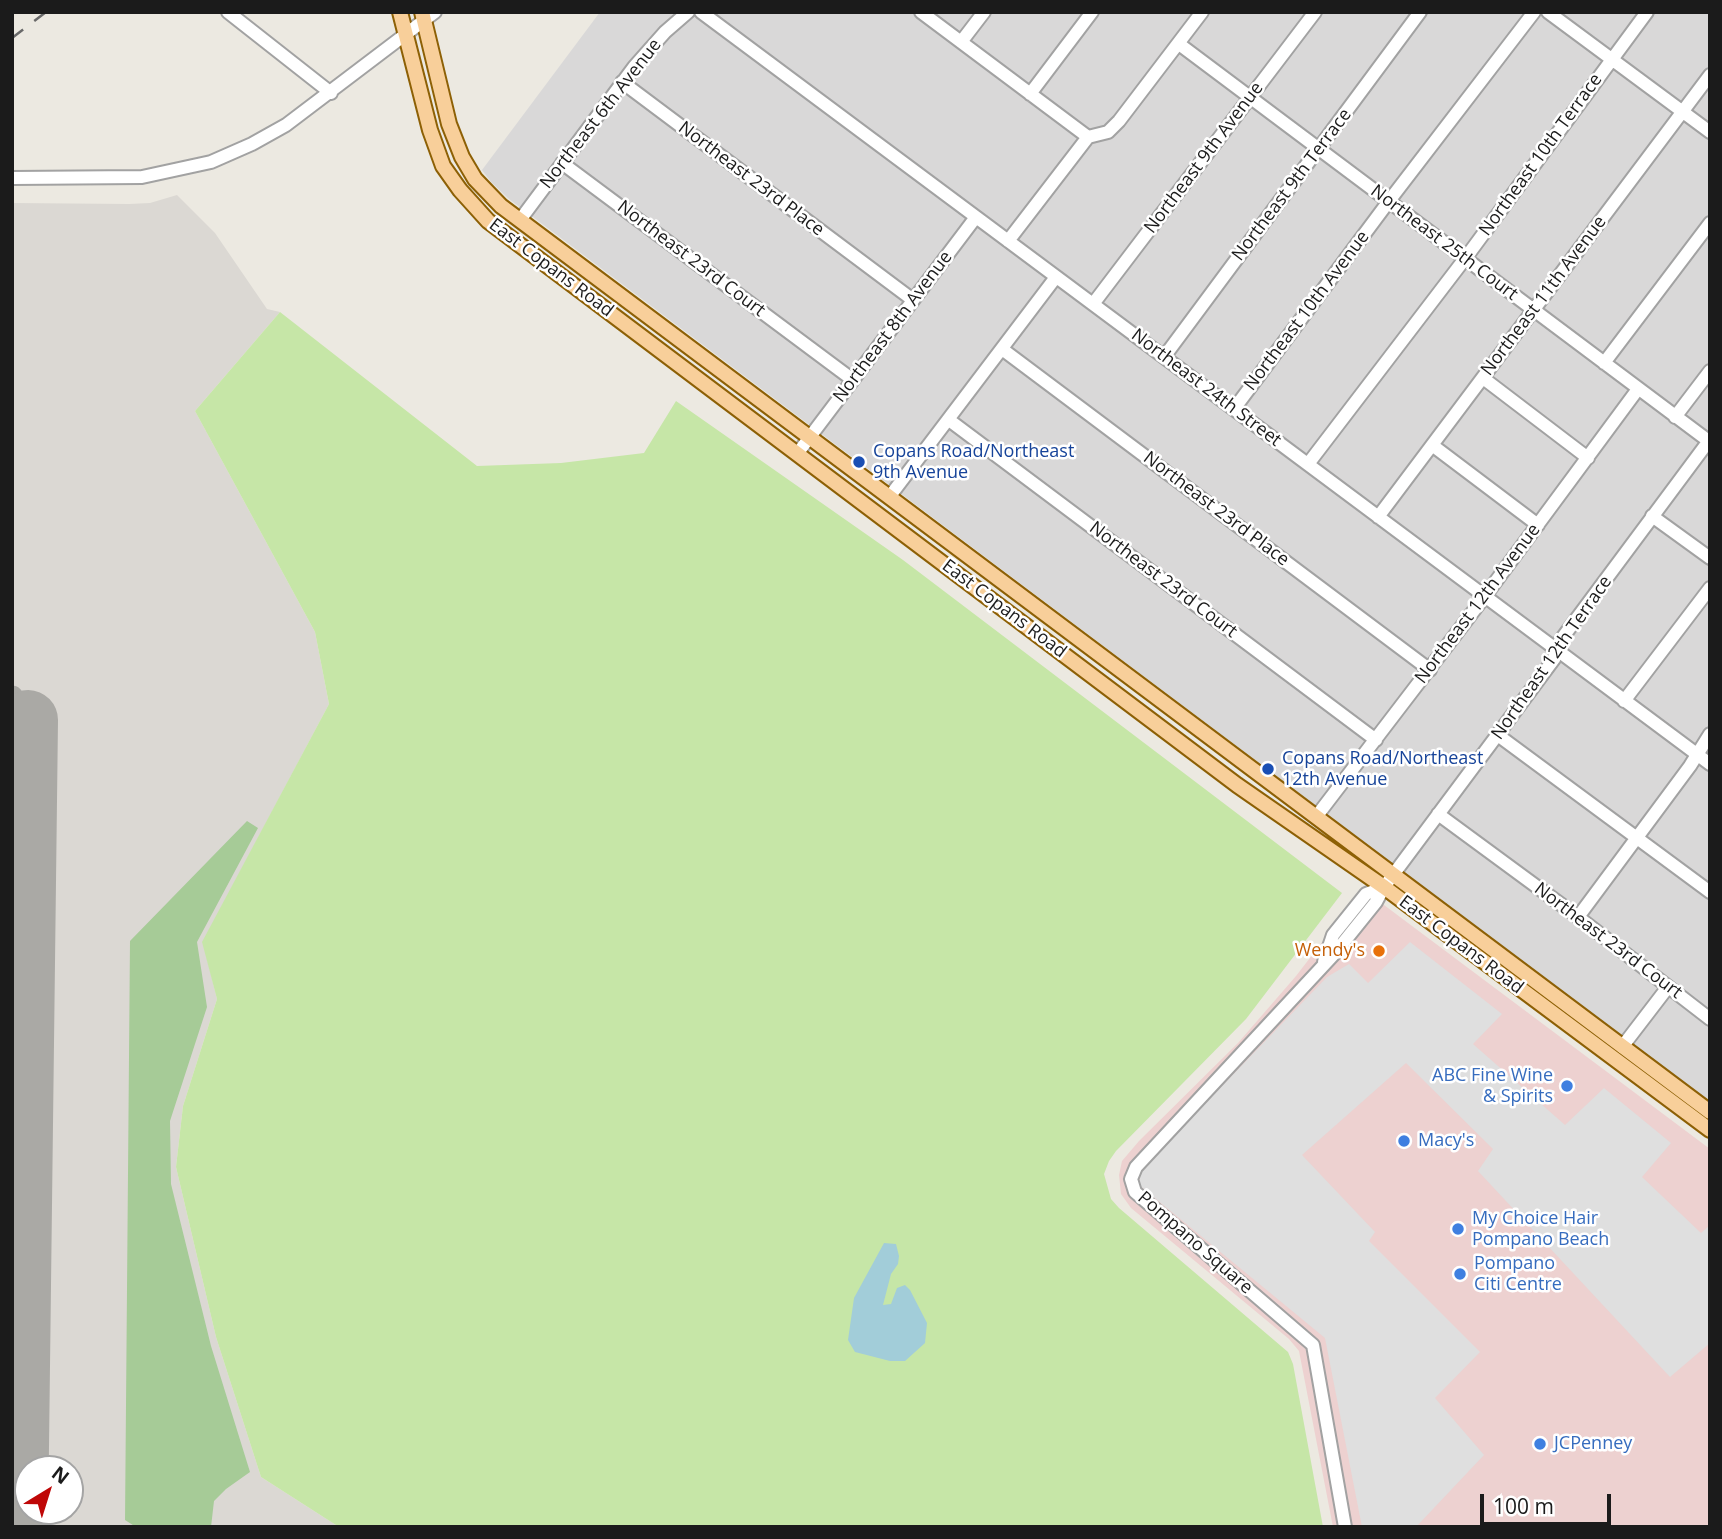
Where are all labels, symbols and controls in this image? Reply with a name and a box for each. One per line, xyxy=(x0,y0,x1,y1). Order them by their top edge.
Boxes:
street label: Northeast 6th Avenue xyxy=(536,35,666,193)
street label: Northeast 10th Terrace xyxy=(1475,70,1607,240)
street label: Northeast 9th Avenue xyxy=(1140,78,1268,238)
street label: Northeast 9th Terrace xyxy=(1228,105,1356,265)
street label: Northeast 23rd Place xyxy=(674,117,828,241)
street label: Northeast 25th Court xyxy=(1366,181,1522,305)
street label: Northeast 23rd Court xyxy=(613,196,769,322)
street label: Northeast 11th Avenue xyxy=(1477,212,1611,380)
street label: East Copans Road xyxy=(485,214,617,322)
street label: Northeast 10th Avenue xyxy=(1240,227,1374,395)
street label: Northeast 8th Avenue xyxy=(829,247,957,407)
street label: Northeast 24th Street xyxy=(1127,325,1285,451)
place label: Copans Road/Northeast 9th Avenue xyxy=(873,441,1074,484)
street label: Northeast 23rd Place xyxy=(1139,447,1293,571)
marker: Copans Road/Northeast 9th Avenue xyxy=(851,454,867,470)
street label: Northeast 23rd Court xyxy=(1085,517,1241,643)
street label: Northeast 12th Avenue xyxy=(1411,520,1545,688)
street label: East Copans Road xyxy=(938,555,1070,663)
street label: Northeast 12th Terrace xyxy=(1487,572,1617,744)
place label: Copans Road/Northeast 12th Avenue xyxy=(1282,748,1483,790)
marker: Copans Road/Northeast 12th Avenue xyxy=(1260,761,1276,777)
street label: Northeast 23rd Court xyxy=(1530,878,1686,1004)
street label: East Copans Road xyxy=(1395,891,1527,999)
place label: Wendy's xyxy=(1295,940,1365,962)
marker: Wendy's xyxy=(1371,943,1387,959)
place label: ABC Fine Wine & Spirits xyxy=(1432,1065,1553,1108)
marker: ABC Fine Wine & Spirits xyxy=(1559,1078,1575,1094)
place label: Macy's xyxy=(1418,1130,1474,1152)
marker: Macy's xyxy=(1396,1133,1412,1149)
street label: Pompano Square xyxy=(1133,1187,1257,1299)
place label: My Choice Hair Pompano Beach xyxy=(1472,1208,1609,1250)
marker: My Choice Hair Pompano Beach xyxy=(1450,1221,1466,1237)
place label: Pompano Citi Centre xyxy=(1474,1253,1562,1296)
marker: Pompano Citi Centre xyxy=(1452,1266,1468,1282)
place label: JCPenney xyxy=(1554,1433,1632,1455)
marker: JCPenney xyxy=(1532,1436,1548,1452)
north arrow xyxy=(14,1455,84,1525)
text: N xyxy=(47,1460,75,1490)
scale bar xyxy=(1484,1480,1615,1524)
text: 100 m xyxy=(1493,1492,1554,1520)

